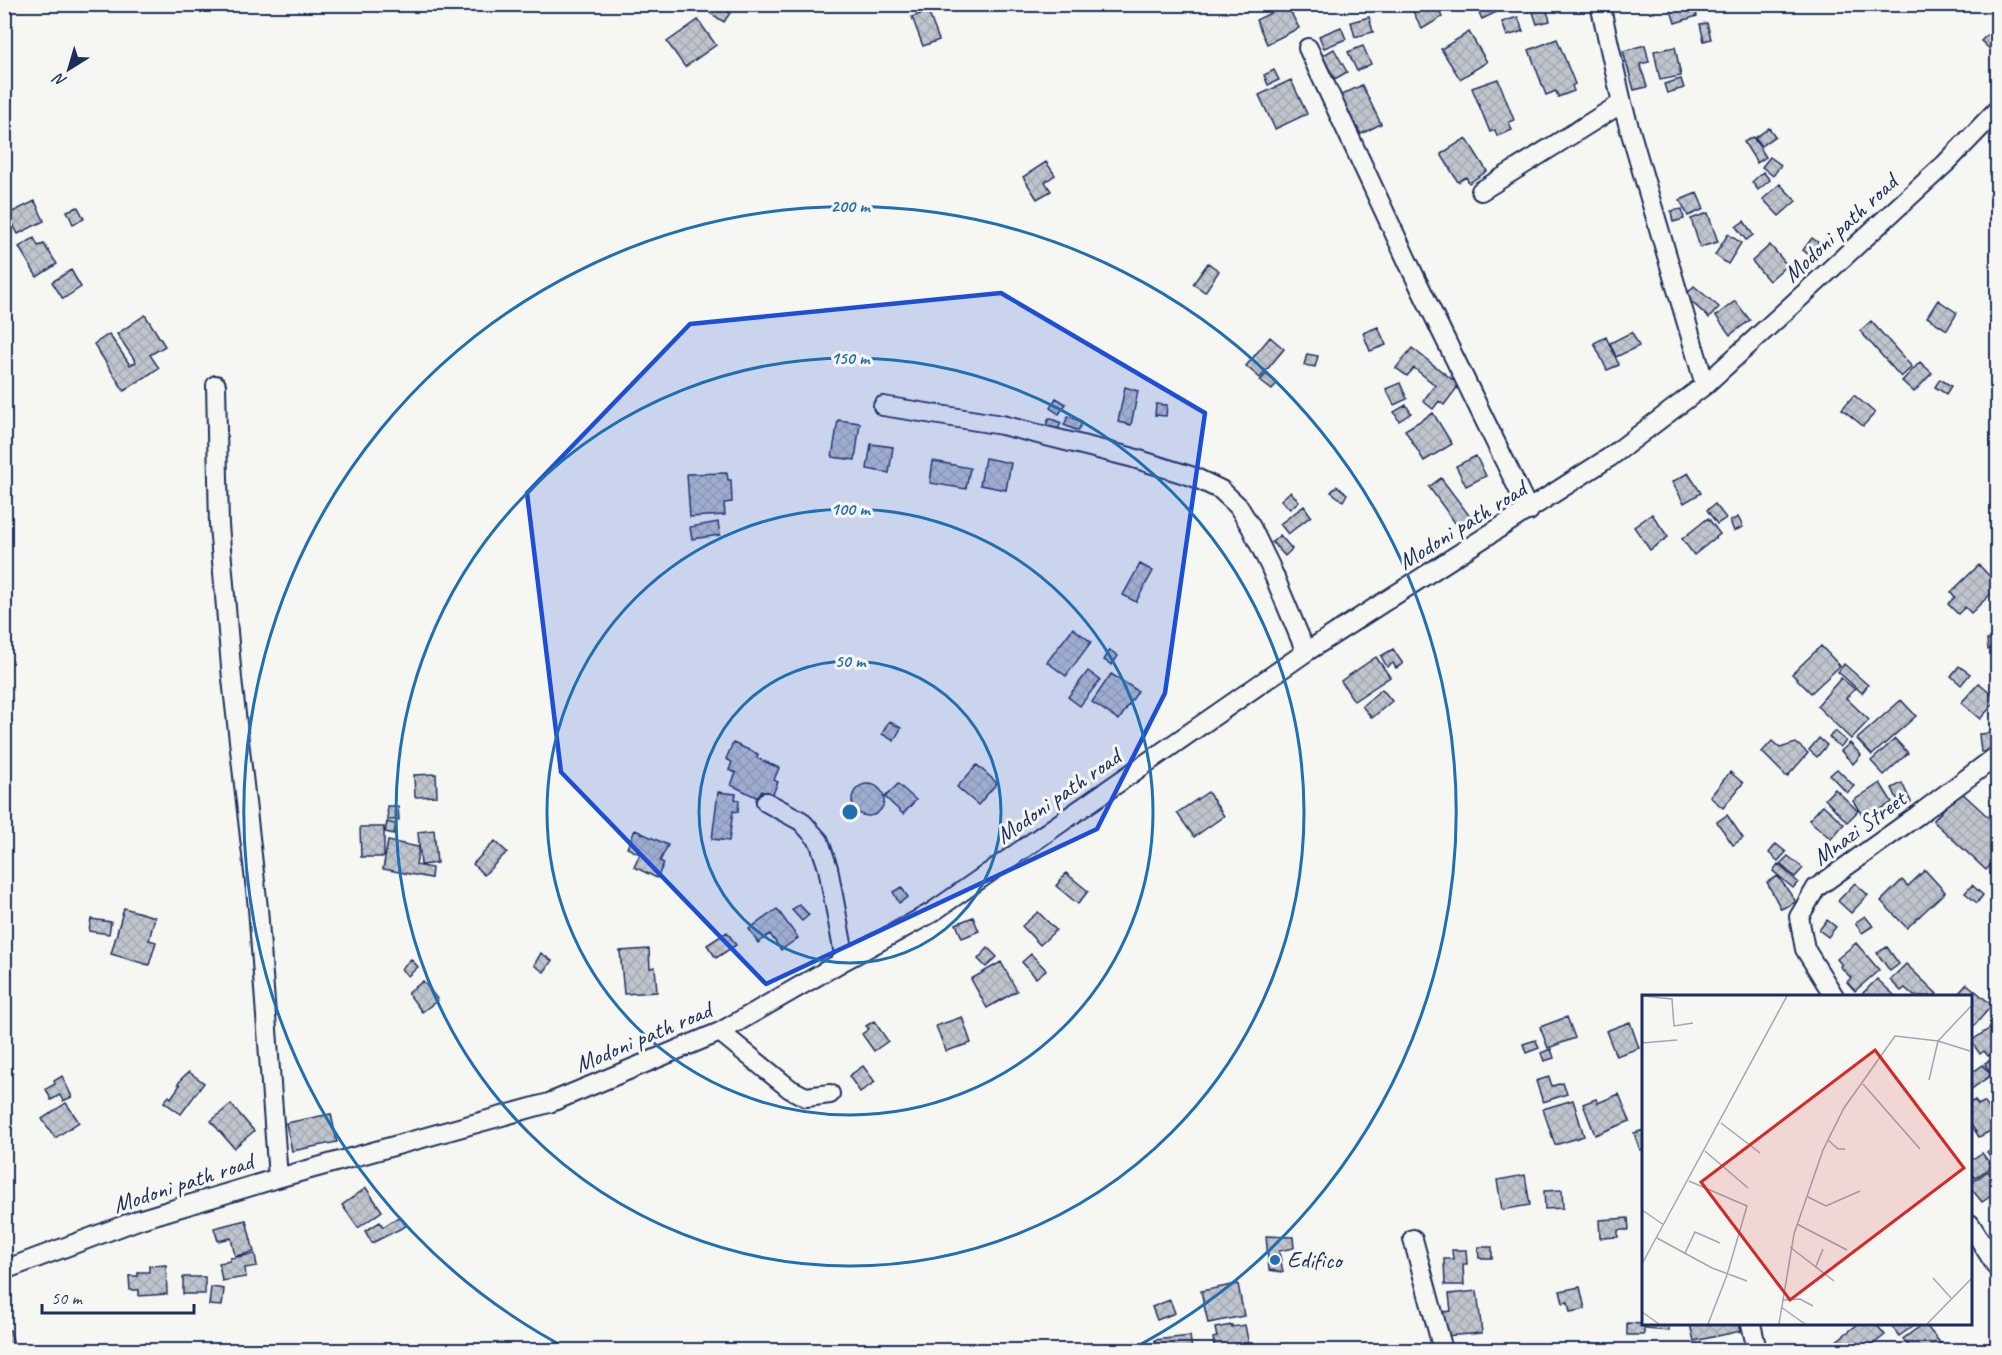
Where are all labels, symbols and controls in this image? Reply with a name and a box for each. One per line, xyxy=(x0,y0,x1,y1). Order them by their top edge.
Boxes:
north arrow xyxy=(39,39,99,99)
text: N xyxy=(48,67,71,91)
street label: Modoni path road xyxy=(1777,165,1906,289)
text: 200 m xyxy=(831,195,871,217)
text: 150 m xyxy=(831,347,871,369)
street label: Modoni path road xyxy=(1392,472,1535,576)
text: 100 m xyxy=(831,498,871,520)
text: 50 m xyxy=(835,650,867,672)
street label: Modoni path road xyxy=(990,740,1129,850)
street label: Mnazi Street xyxy=(1806,783,1913,872)
centre of rings xyxy=(840,802,860,822)
street label: Modoni path road xyxy=(570,993,719,1079)
inset map xyxy=(1642,995,1972,1325)
street label: Modoni path road xyxy=(109,1145,260,1220)
place label: Edifico xyxy=(1287,1245,1344,1275)
marker: Edifico xyxy=(1268,1253,1282,1267)
scale bar xyxy=(42,1277,194,1315)
text: 50 m xyxy=(51,1287,84,1309)

